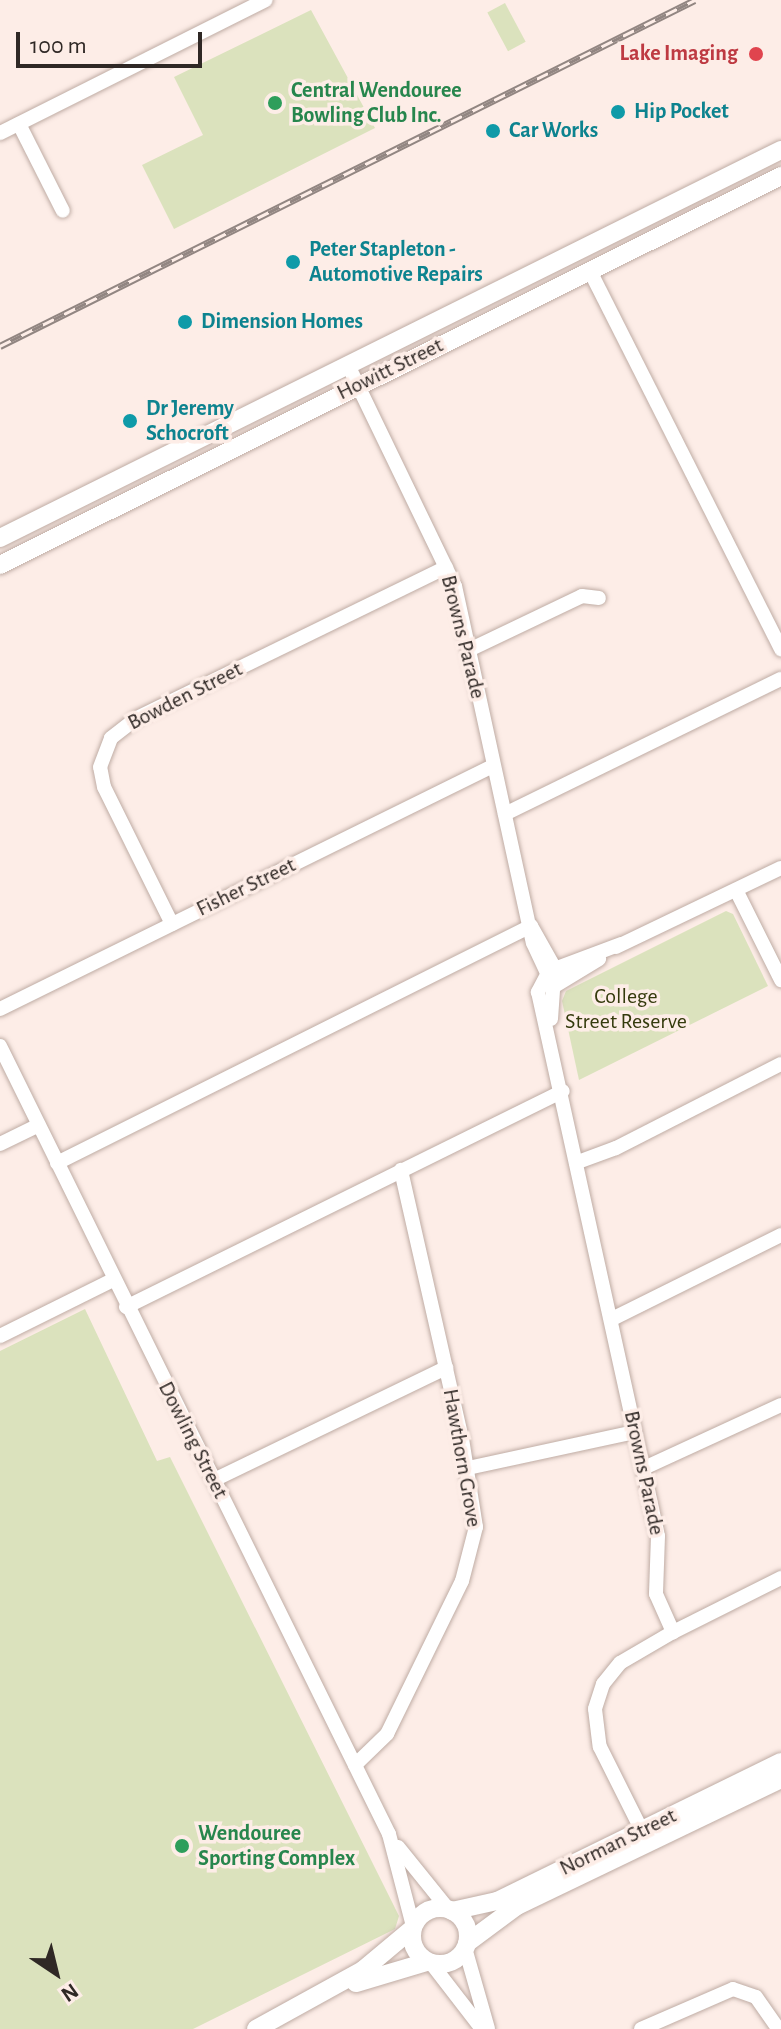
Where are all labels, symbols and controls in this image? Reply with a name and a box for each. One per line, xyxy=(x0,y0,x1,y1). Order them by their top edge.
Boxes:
scale bar xyxy=(20,16,206,66)
text: 100 m xyxy=(30,34,87,58)
place label: Lake Imaging xyxy=(620,41,738,67)
marker: Lake Imaging xyxy=(745,43,767,65)
place label: Central Wendouree Bowling Club Inc. xyxy=(291,77,462,128)
marker: Central Wendouree Bowling Club Inc. xyxy=(266,94,284,112)
place label: Hip Pocket xyxy=(634,99,729,125)
marker: Hip Pocket xyxy=(609,103,627,121)
place label: Car Works xyxy=(509,118,598,144)
marker: Car Works xyxy=(484,122,502,140)
place label: Peter Stapleton - Automotive Repairs xyxy=(309,236,483,288)
marker: Peter Stapleton - Automotive Repairs xyxy=(284,253,302,271)
place label: Dimension Homes xyxy=(201,309,363,335)
marker: Dimension Homes xyxy=(176,313,194,331)
street label: Howitt Street xyxy=(333,332,447,406)
place label: Dr Jeremy Schocroft xyxy=(146,395,234,446)
marker: Dr Jeremy Schocroft xyxy=(121,412,139,430)
street label: Browns Parade xyxy=(435,572,491,702)
street label: Bowden Street xyxy=(123,656,247,736)
street label: Fisher Street xyxy=(192,852,300,922)
park label: College Street Reserve xyxy=(565,983,687,1034)
street label: Dowling Street xyxy=(152,1377,234,1503)
street label: Hawthorn Grove xyxy=(437,1387,487,1529)
street label: Browns Parade xyxy=(618,1408,670,1538)
street label: Norman Street xyxy=(555,1802,681,1882)
place label: Wendouree Sporting Complex xyxy=(198,1820,355,1872)
marker: Wendouree Sporting Complex xyxy=(173,1837,191,1855)
north arrow xyxy=(16,1933,96,2013)
text: N xyxy=(57,1979,82,2006)

